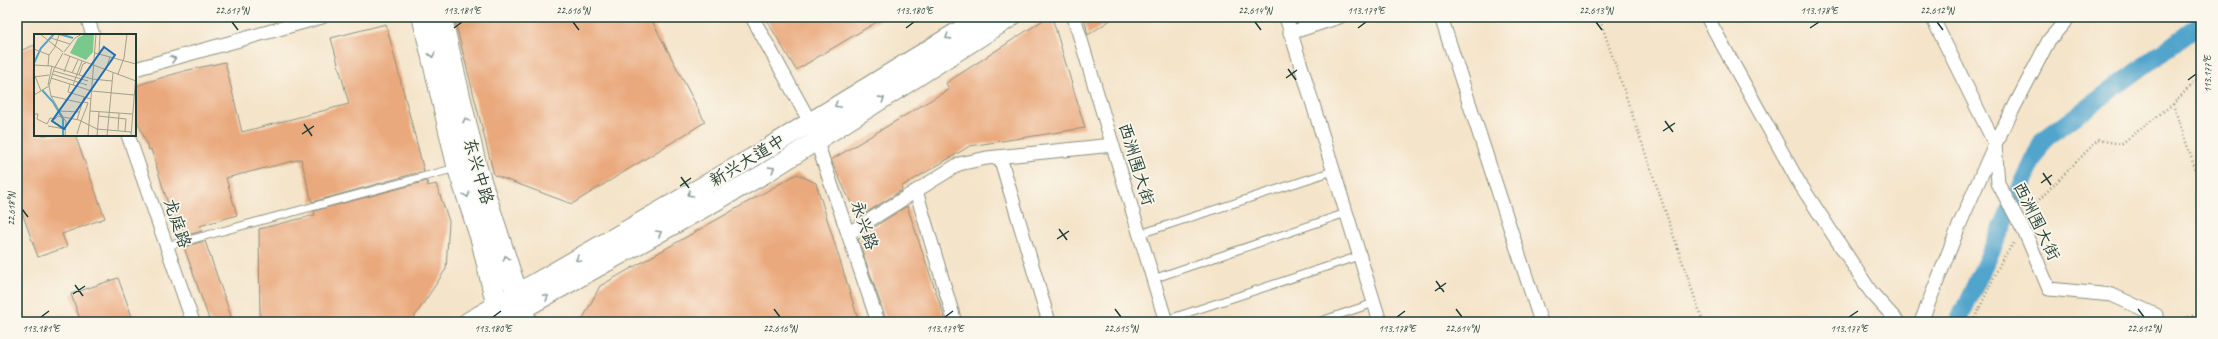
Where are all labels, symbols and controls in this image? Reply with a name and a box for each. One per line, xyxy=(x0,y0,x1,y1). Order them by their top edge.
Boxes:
text: 22.617°N xyxy=(215,4,251,17)
text: 113.181°E xyxy=(443,4,482,17)
text: 22.616°N xyxy=(556,4,592,17)
text: 113.180°E xyxy=(895,4,934,17)
text: 22.614°N xyxy=(1238,4,1274,17)
text: 113.179°E xyxy=(1347,4,1386,17)
text: 22.613°N xyxy=(1579,4,1615,17)
text: 113.178°E xyxy=(1800,4,1839,17)
text: 22.612°N xyxy=(1920,4,1956,17)
one-way arrow xyxy=(945,33,952,40)
inset map xyxy=(34,34,136,136)
one-way arrow xyxy=(427,52,435,58)
text: 113.177°E xyxy=(2201,54,2214,93)
one-way arrow xyxy=(169,55,176,64)
one-way arrow xyxy=(878,96,885,104)
one-way arrow xyxy=(835,101,842,108)
one-way arrow xyxy=(462,117,470,123)
street label: 西洲围大街 xyxy=(1114,120,1159,208)
street label: 新兴大道中 xyxy=(705,130,789,191)
street label: 东兴中路 xyxy=(459,136,498,207)
one-way arrow xyxy=(768,166,775,173)
street label: 西洲围大街 xyxy=(2008,178,2065,264)
text: 22.618°N xyxy=(5,190,18,226)
one-way arrow xyxy=(687,190,694,197)
one-way arrow xyxy=(462,191,471,198)
street label: 龙庭路 xyxy=(159,196,196,251)
street label: 永兴路 xyxy=(846,198,883,253)
one-way arrow xyxy=(655,231,662,238)
one-way arrow xyxy=(502,255,511,262)
one-way arrow xyxy=(575,255,582,262)
one-way arrow xyxy=(542,295,549,302)
text: 113.181°E xyxy=(22,322,61,335)
text: 113.180°E xyxy=(474,322,513,335)
text: 22.616°N xyxy=(763,322,799,335)
text: 113.179°E xyxy=(926,322,965,335)
text: 22.615°N xyxy=(1104,322,1140,335)
text: 113.178°E xyxy=(1378,322,1417,335)
text: 22.614°N xyxy=(1445,322,1481,335)
text: 113.177°E xyxy=(1830,322,1869,335)
text: 22.612°N xyxy=(2127,322,2163,335)

